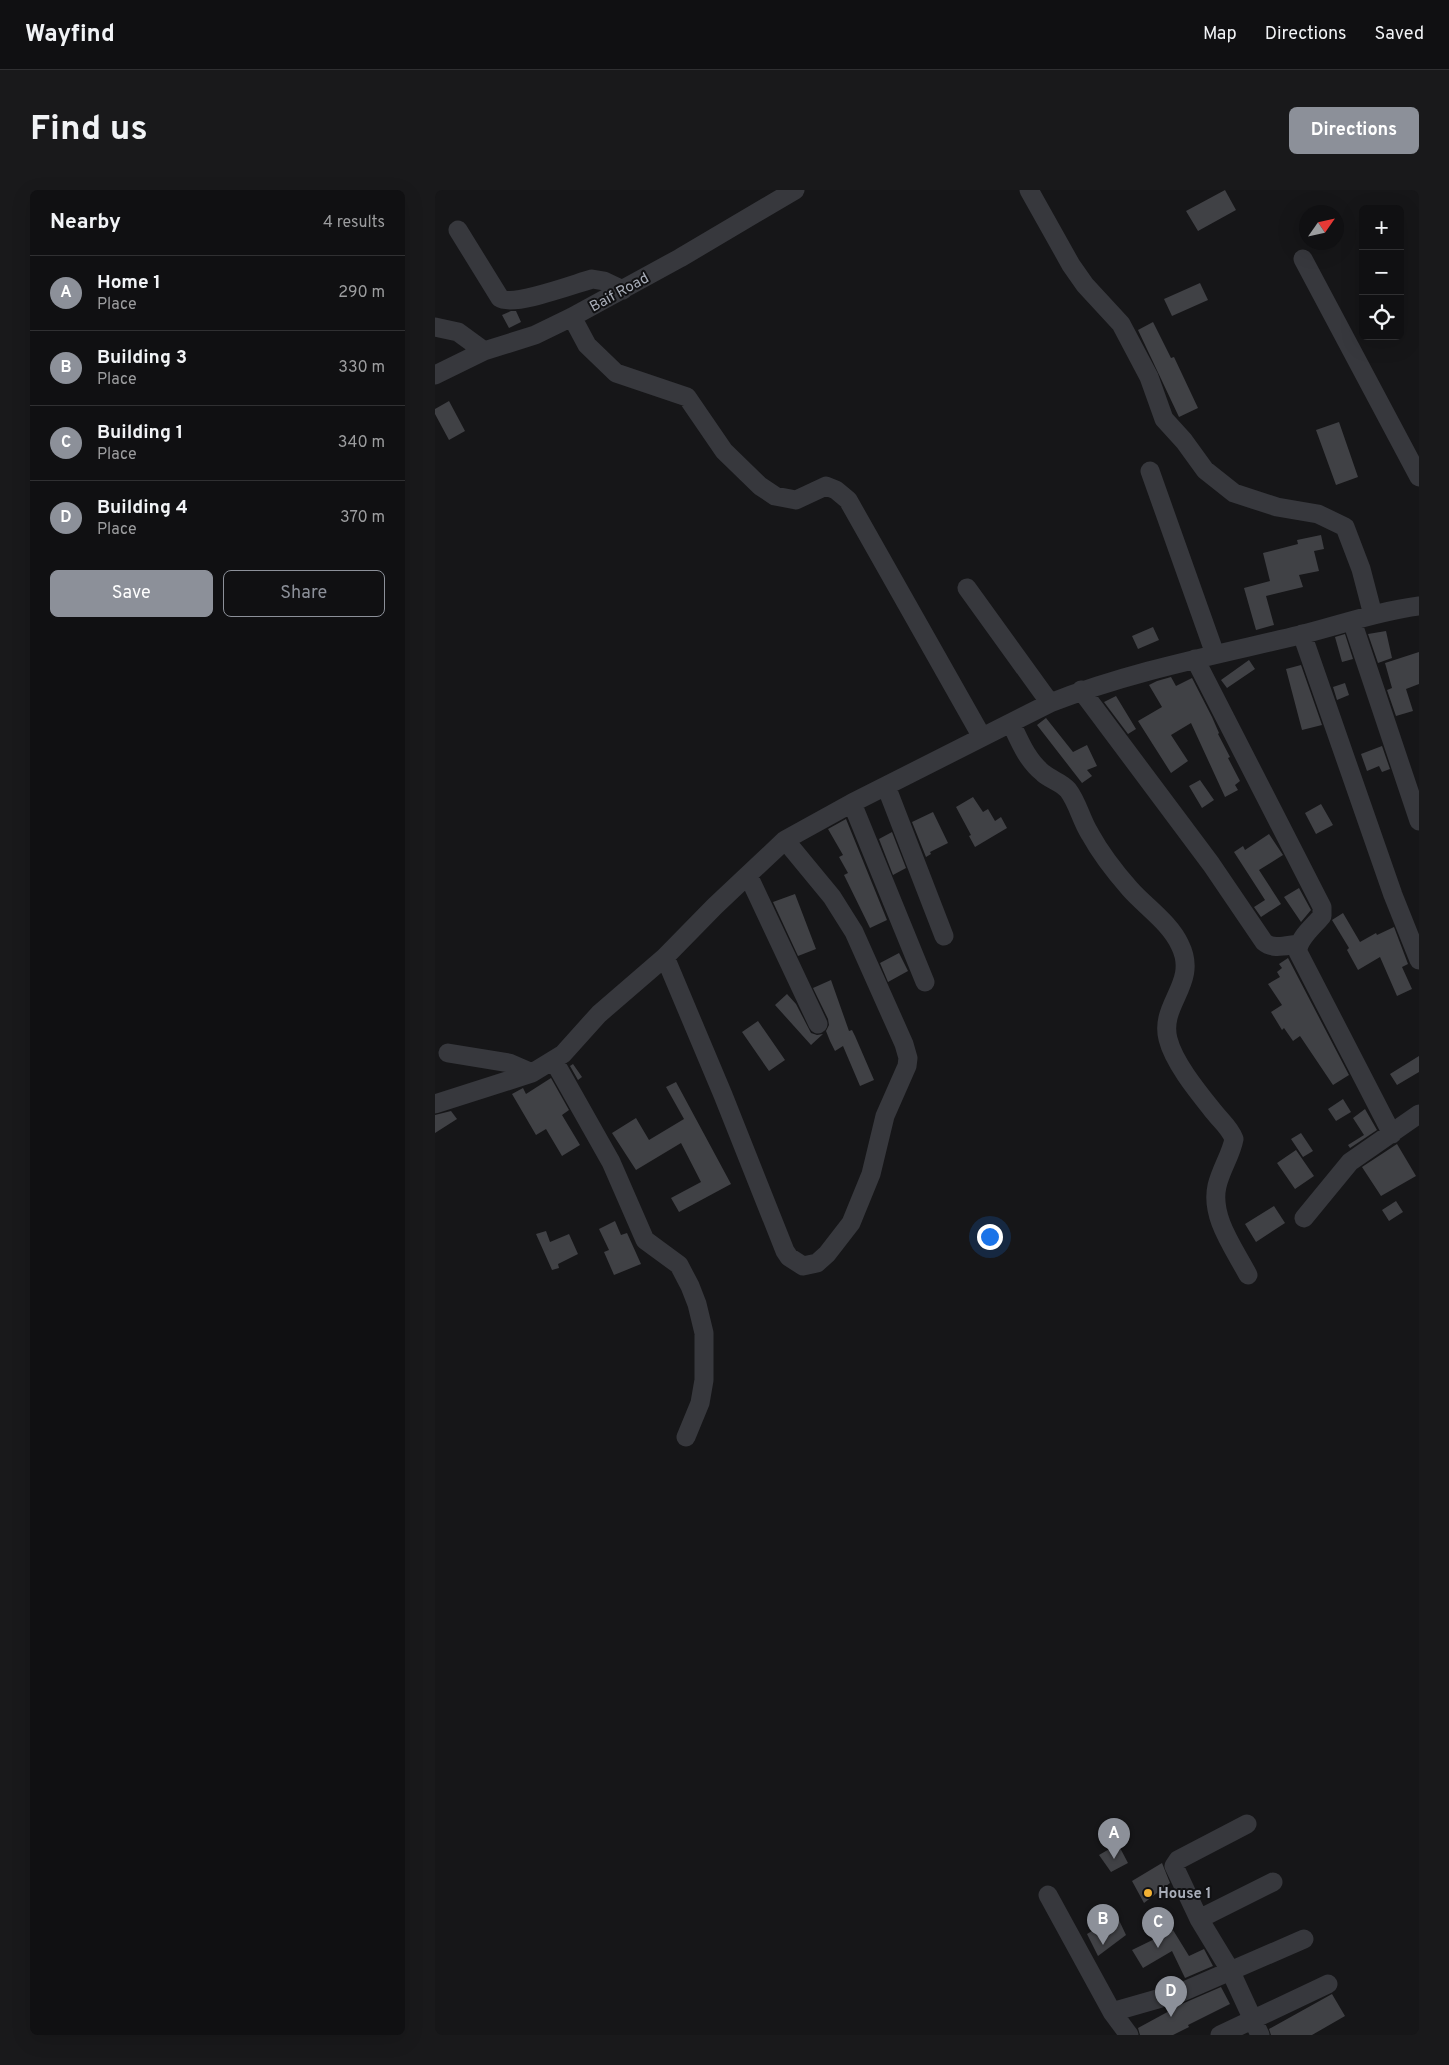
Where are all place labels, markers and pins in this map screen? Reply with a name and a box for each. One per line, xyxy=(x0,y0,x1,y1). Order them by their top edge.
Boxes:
pin: A xyxy=(1098,1818,1130,1859)
place label: House 1 xyxy=(1158,1885,1212,1904)
marker: House 1 xyxy=(1142,1887,1154,1899)
pin: B xyxy=(1087,1904,1119,1945)
pin: C xyxy=(1142,1907,1174,1948)
pin: D xyxy=(1155,1976,1187,2017)

